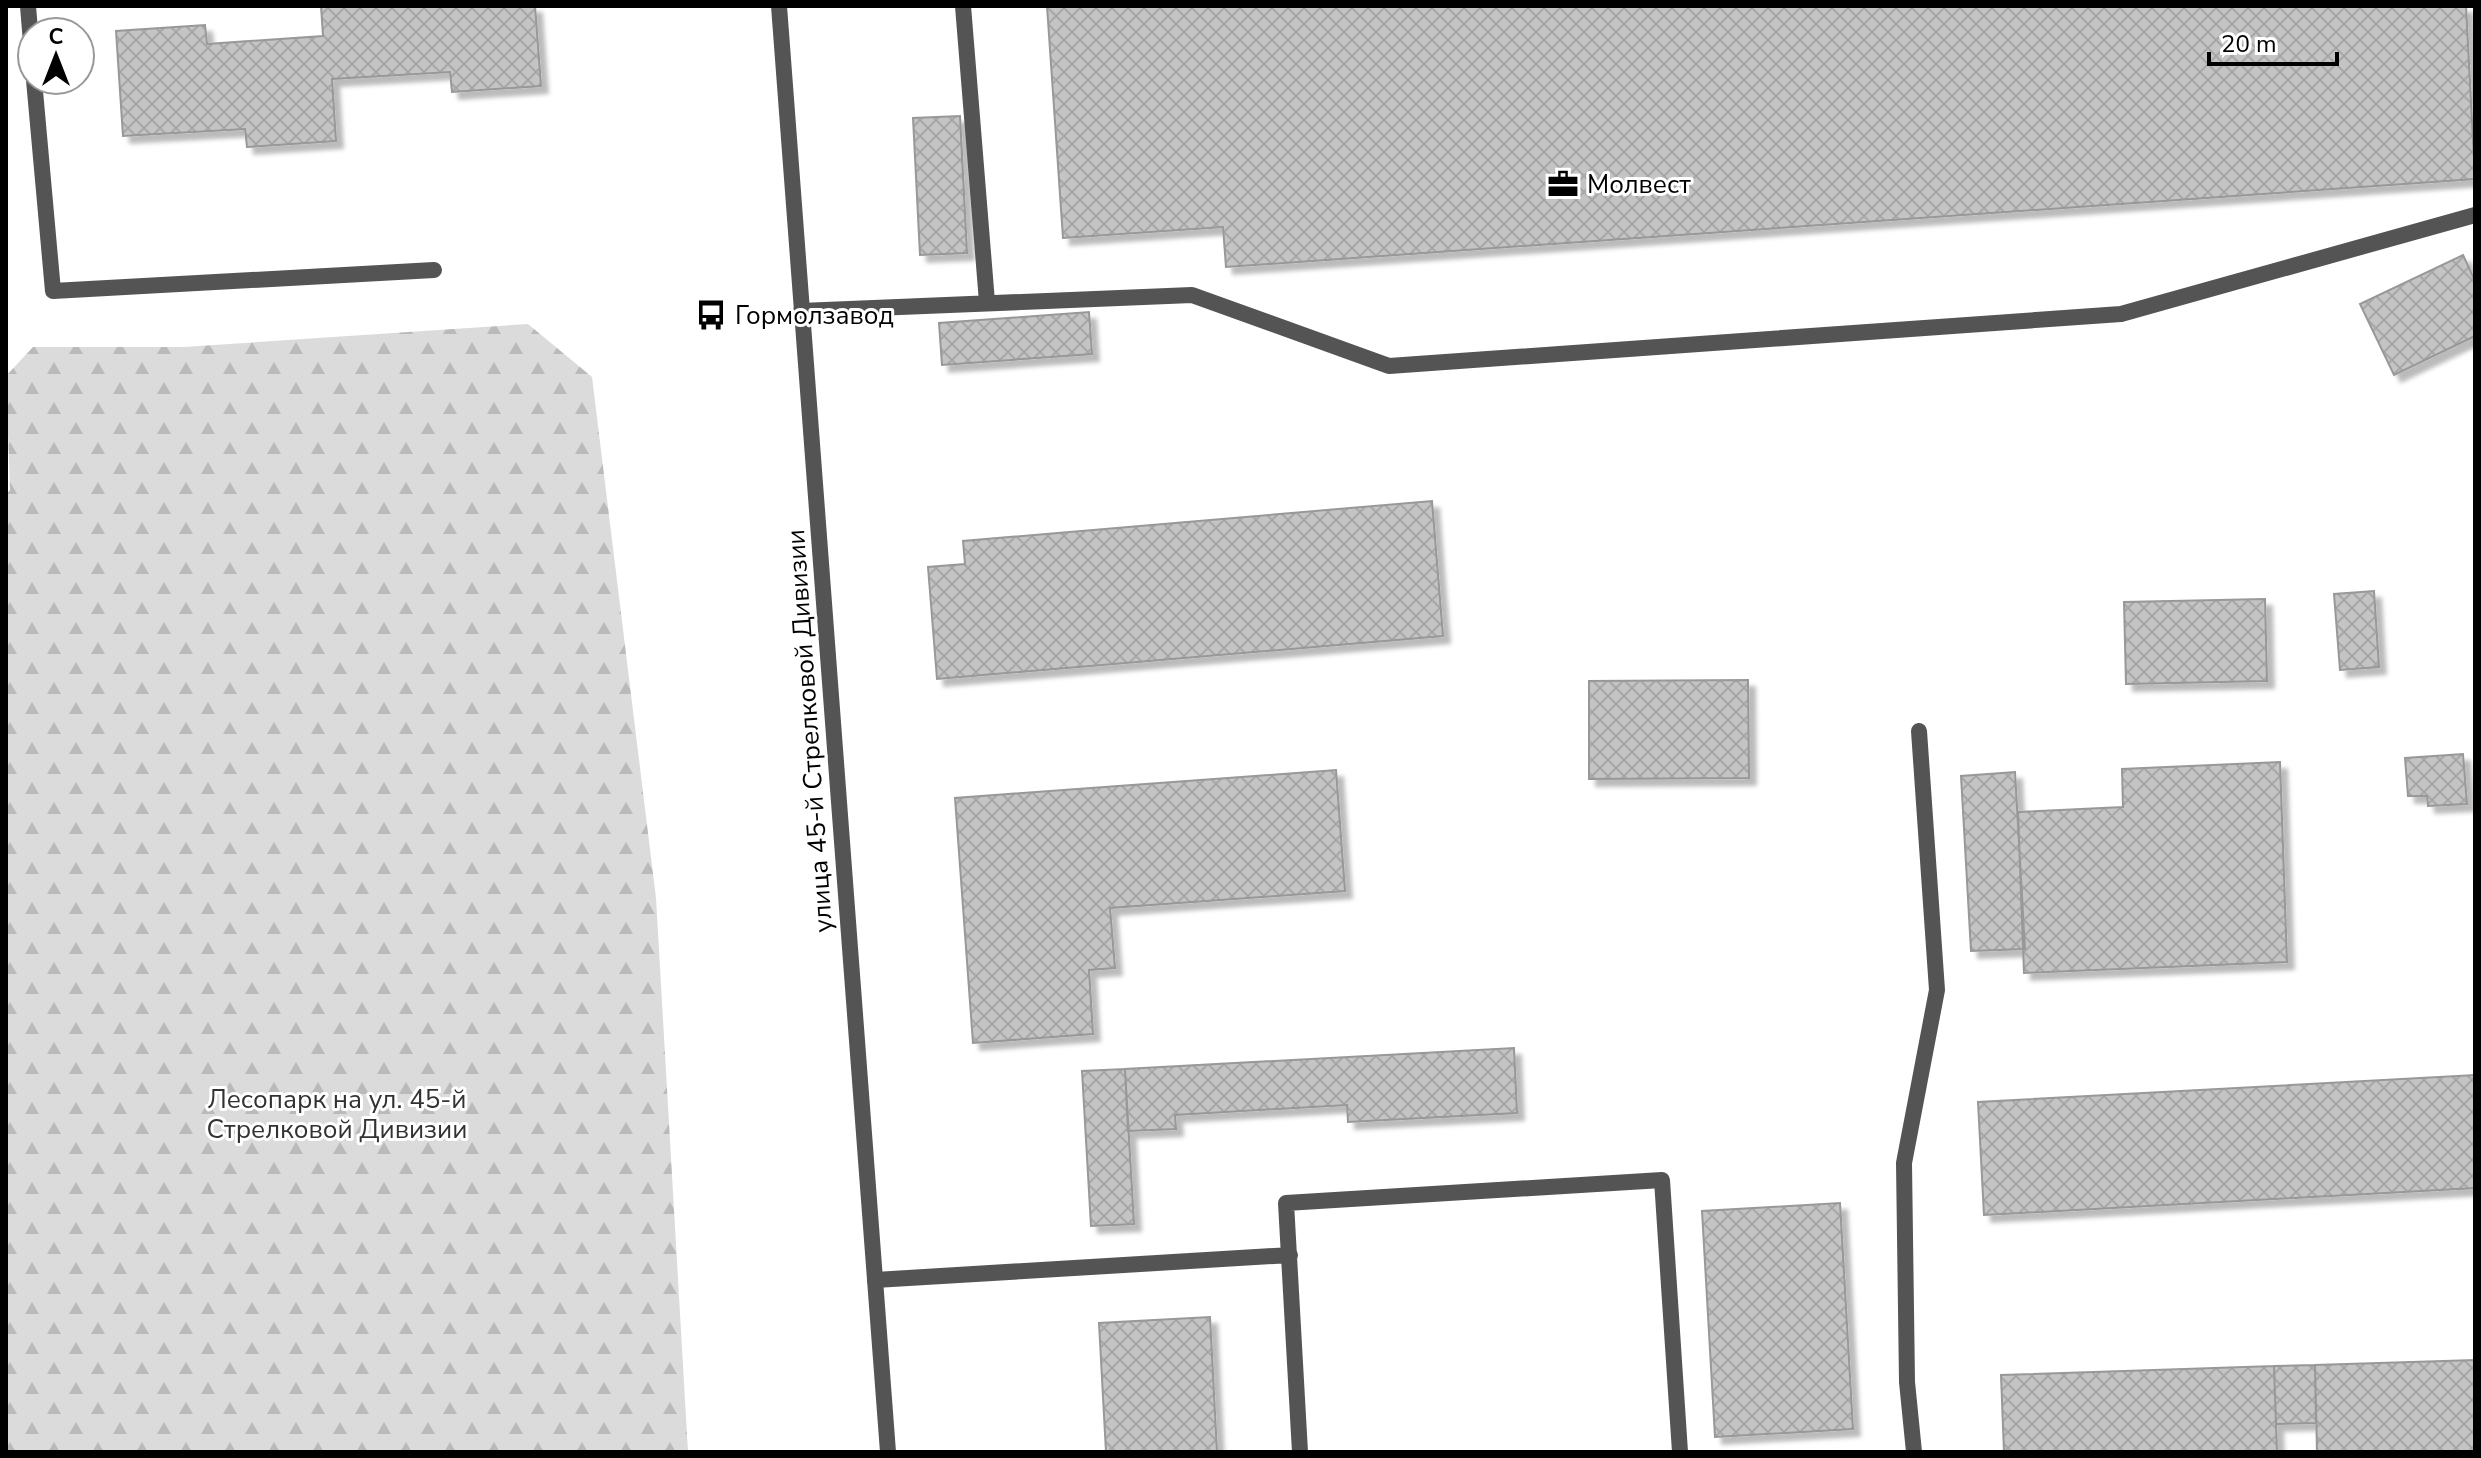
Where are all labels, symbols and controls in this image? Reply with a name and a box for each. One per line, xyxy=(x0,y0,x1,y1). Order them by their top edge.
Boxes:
north arrow xyxy=(16,16,96,96)
scale bar xyxy=(2209,16,2337,66)
text: С xyxy=(49,22,64,52)
text: 20 m xyxy=(2221,28,2277,60)
office icon: Молвест xyxy=(1546,167,1580,201)
place label: Молвест xyxy=(1587,167,1691,202)
bus stop icon: Гормолзавод xyxy=(694,298,728,332)
place label: Гормолзавод xyxy=(735,298,894,333)
street label: улица 45-й Стрелковой Дивизии xyxy=(778,528,841,934)
park label: Лесопарк на ул. 45-й Стрелковой Дивизии xyxy=(207,1082,467,1147)

